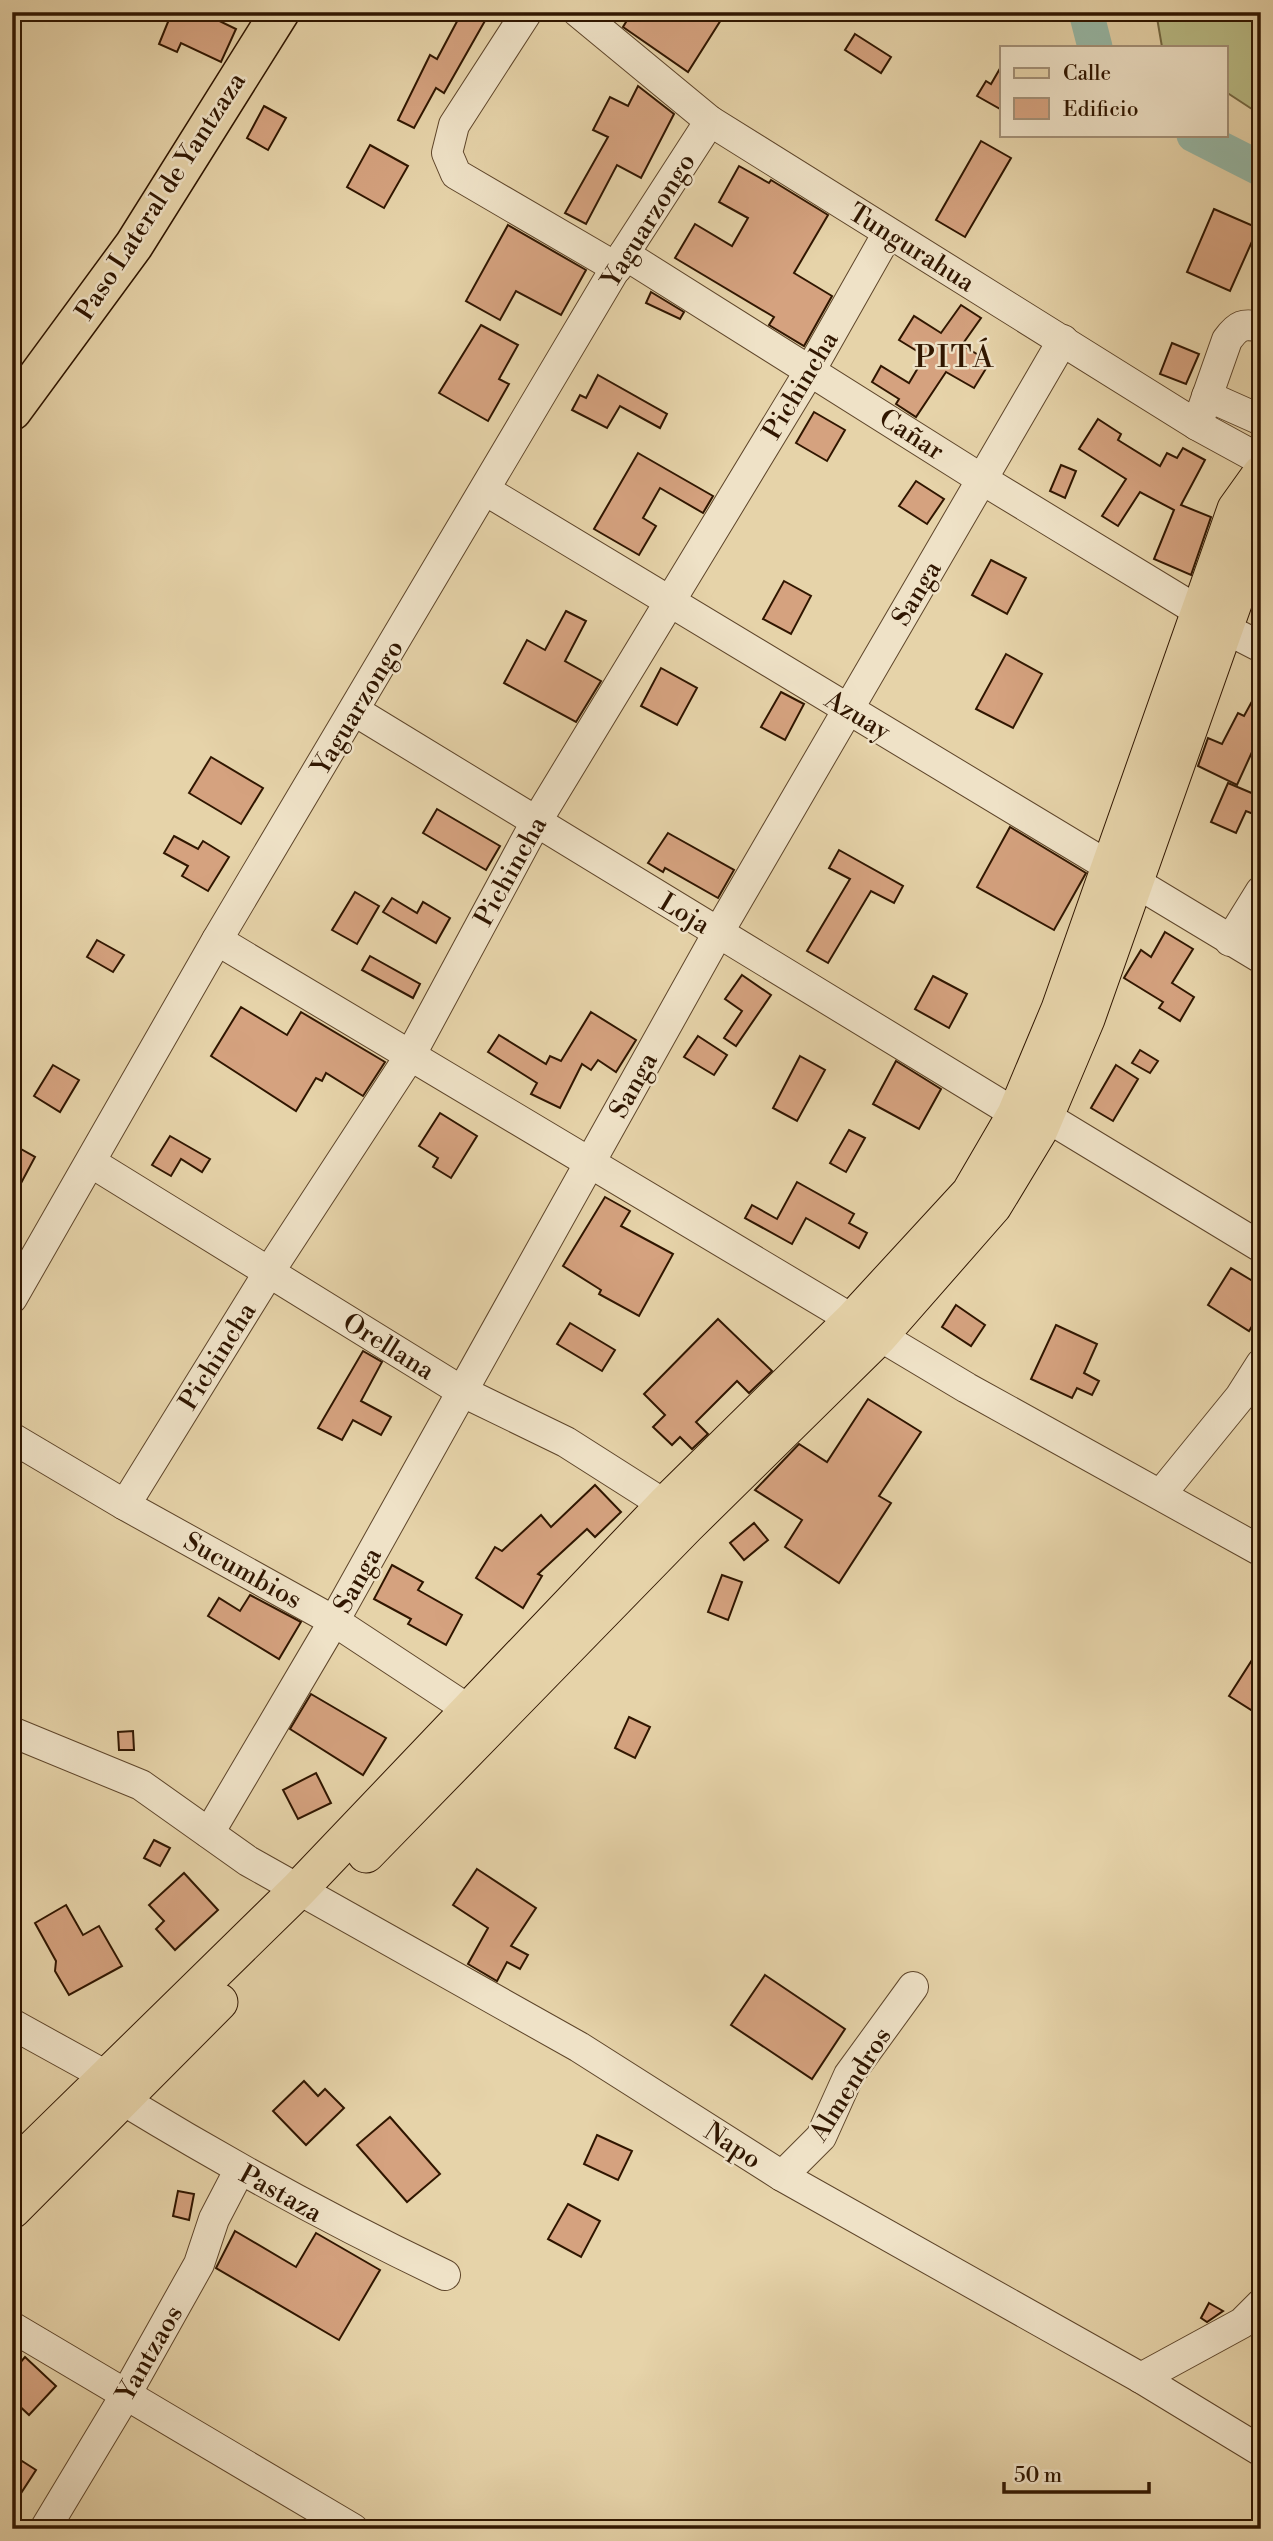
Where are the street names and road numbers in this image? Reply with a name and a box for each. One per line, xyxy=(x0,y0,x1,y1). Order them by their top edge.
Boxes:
street label: Paso Lateral de Yantzaza xyxy=(69,66,253,326)
street label: Yaguarzongo xyxy=(594,148,703,295)
street label: Tungurahua xyxy=(843,197,981,300)
street label: Pichincha xyxy=(756,325,846,445)
street label: Cañar xyxy=(873,402,950,468)
street label: Sanga xyxy=(885,554,949,632)
street label: Yaguarzongo xyxy=(304,634,411,783)
street label: Azuay xyxy=(818,683,896,748)
street label: Pichincha xyxy=(468,810,554,932)
street label: Loja xyxy=(653,886,716,942)
street label: Sanga xyxy=(603,1046,665,1124)
street label: Pichincha xyxy=(172,1296,264,1416)
street label: Orellana xyxy=(337,1306,441,1388)
street label: Sucumbios xyxy=(178,1525,307,1616)
street label: Sanga xyxy=(327,1541,389,1619)
street label: Almendros xyxy=(803,2022,898,2148)
street label: Napo xyxy=(698,2116,767,2176)
street label: Pastaza xyxy=(234,2158,328,2230)
street label: Yantzaos xyxy=(109,2300,190,2409)

